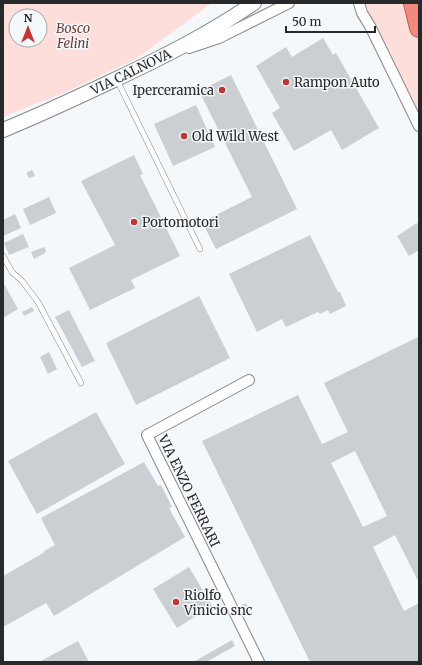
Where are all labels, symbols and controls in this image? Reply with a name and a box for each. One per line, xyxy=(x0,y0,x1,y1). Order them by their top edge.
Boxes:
north arrow xyxy=(8,8,48,48)
scale bar xyxy=(286,8,375,34)
text: N xyxy=(24,11,33,25)
text: 50 m xyxy=(292,14,321,29)
park label: Bosco Felini xyxy=(56,20,90,52)
street label: VIA CALNOVA xyxy=(87,45,175,99)
place label: Rampon Auto xyxy=(294,74,380,91)
marker: Rampon Auto xyxy=(281,77,291,87)
place label: Iperceramica xyxy=(133,82,214,99)
marker: Iperceramica xyxy=(217,85,227,95)
place label: Old Wild West xyxy=(192,128,279,145)
marker: Old Wild West xyxy=(179,131,189,141)
place label: Portomotori xyxy=(142,214,219,231)
marker: Portomotori xyxy=(129,217,139,227)
street label: VIA ENZO FERRARI xyxy=(154,431,224,550)
place label: Riolfo Vinicio snc xyxy=(183,587,253,619)
marker: Riolfo Vinicio snc xyxy=(171,597,181,607)

